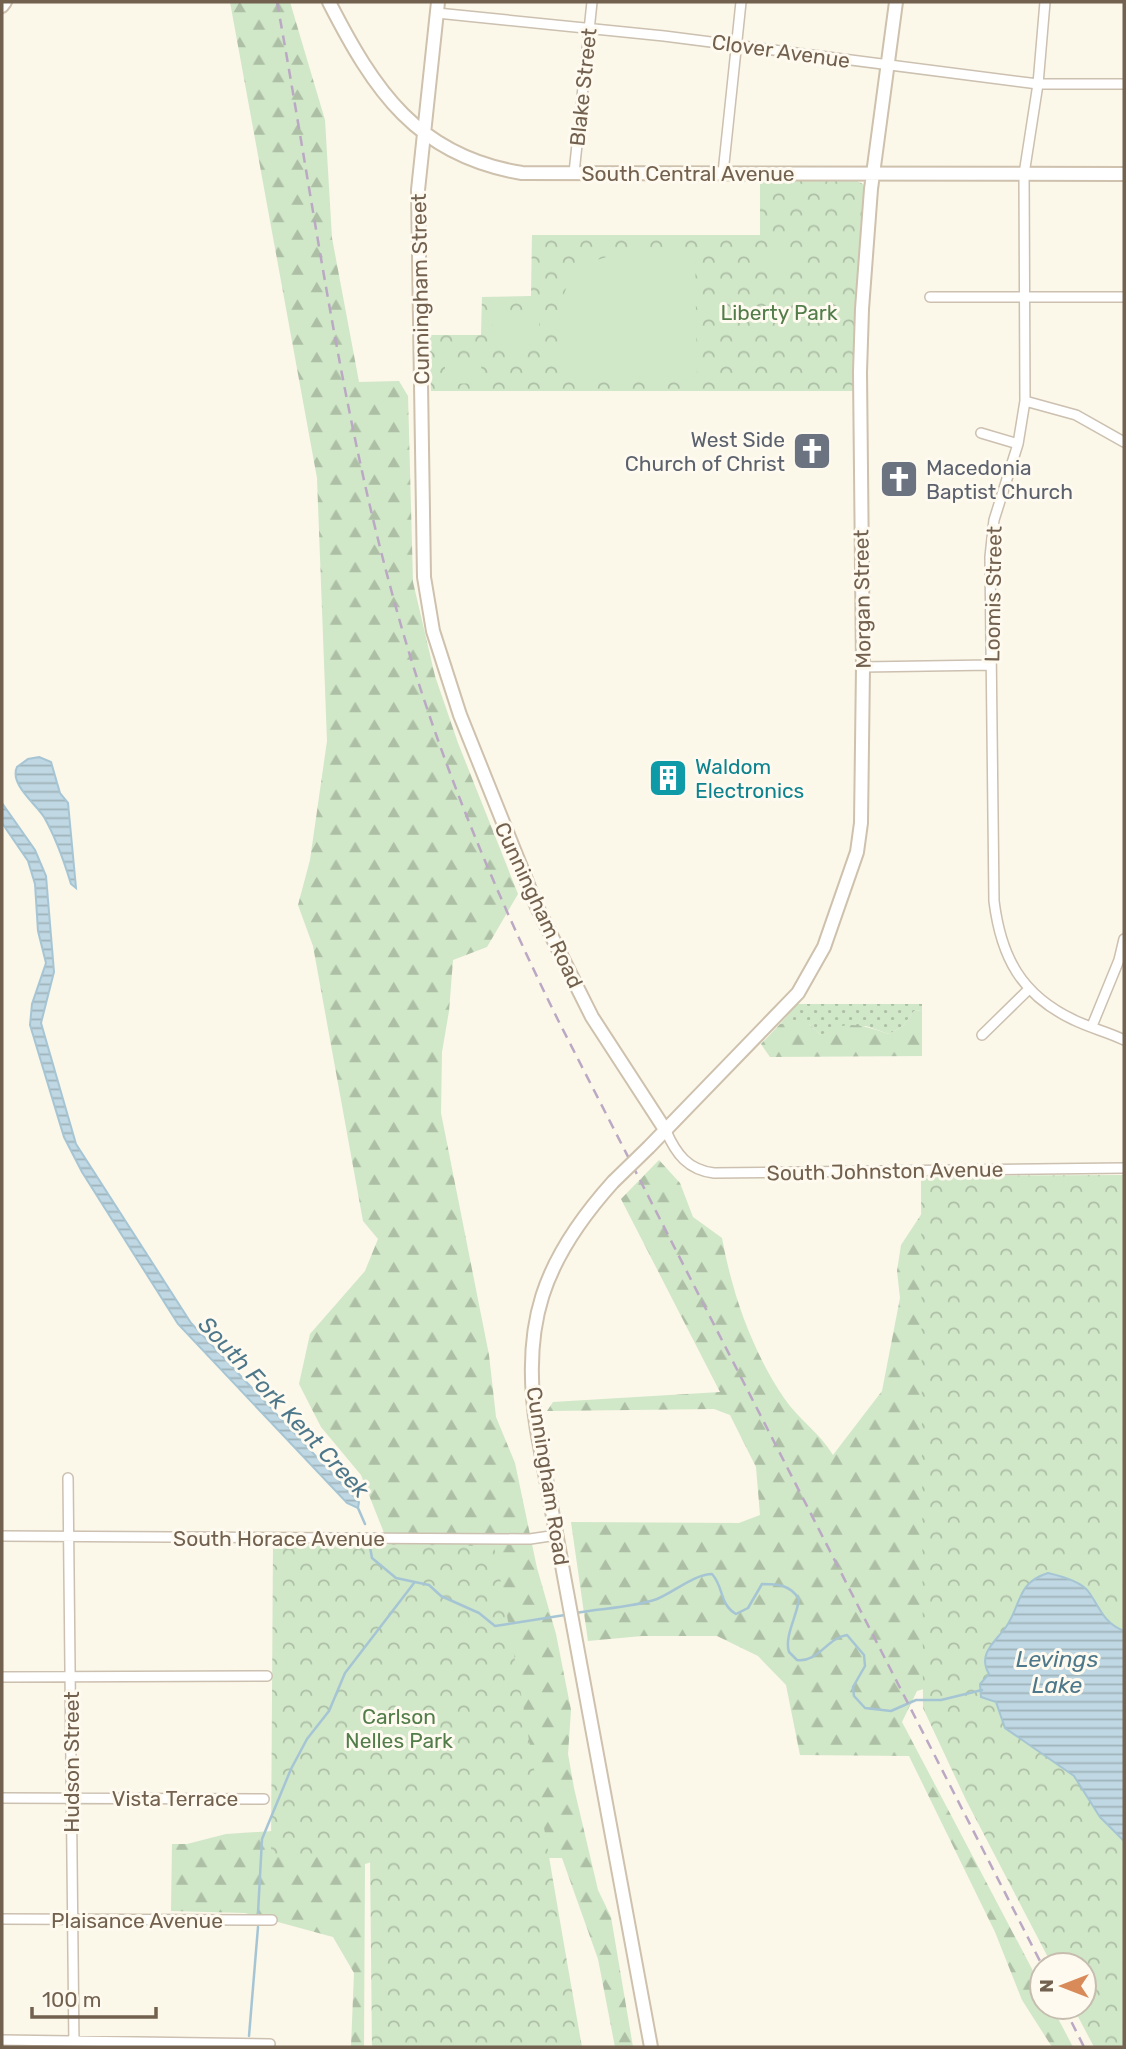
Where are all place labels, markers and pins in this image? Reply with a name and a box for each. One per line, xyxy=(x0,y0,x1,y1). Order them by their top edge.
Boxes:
place label: West Side Church of Christ xyxy=(625,427,785,476)
church icon: West Side Church of Christ xyxy=(791,430,833,472)
place label: Macedonia Baptist Church xyxy=(926,455,1073,504)
church icon: Macedonia Baptist Church xyxy=(878,458,920,500)
place label: Waldom Electronics xyxy=(695,754,804,803)
building icon: Waldom Electronics xyxy=(647,757,689,799)

